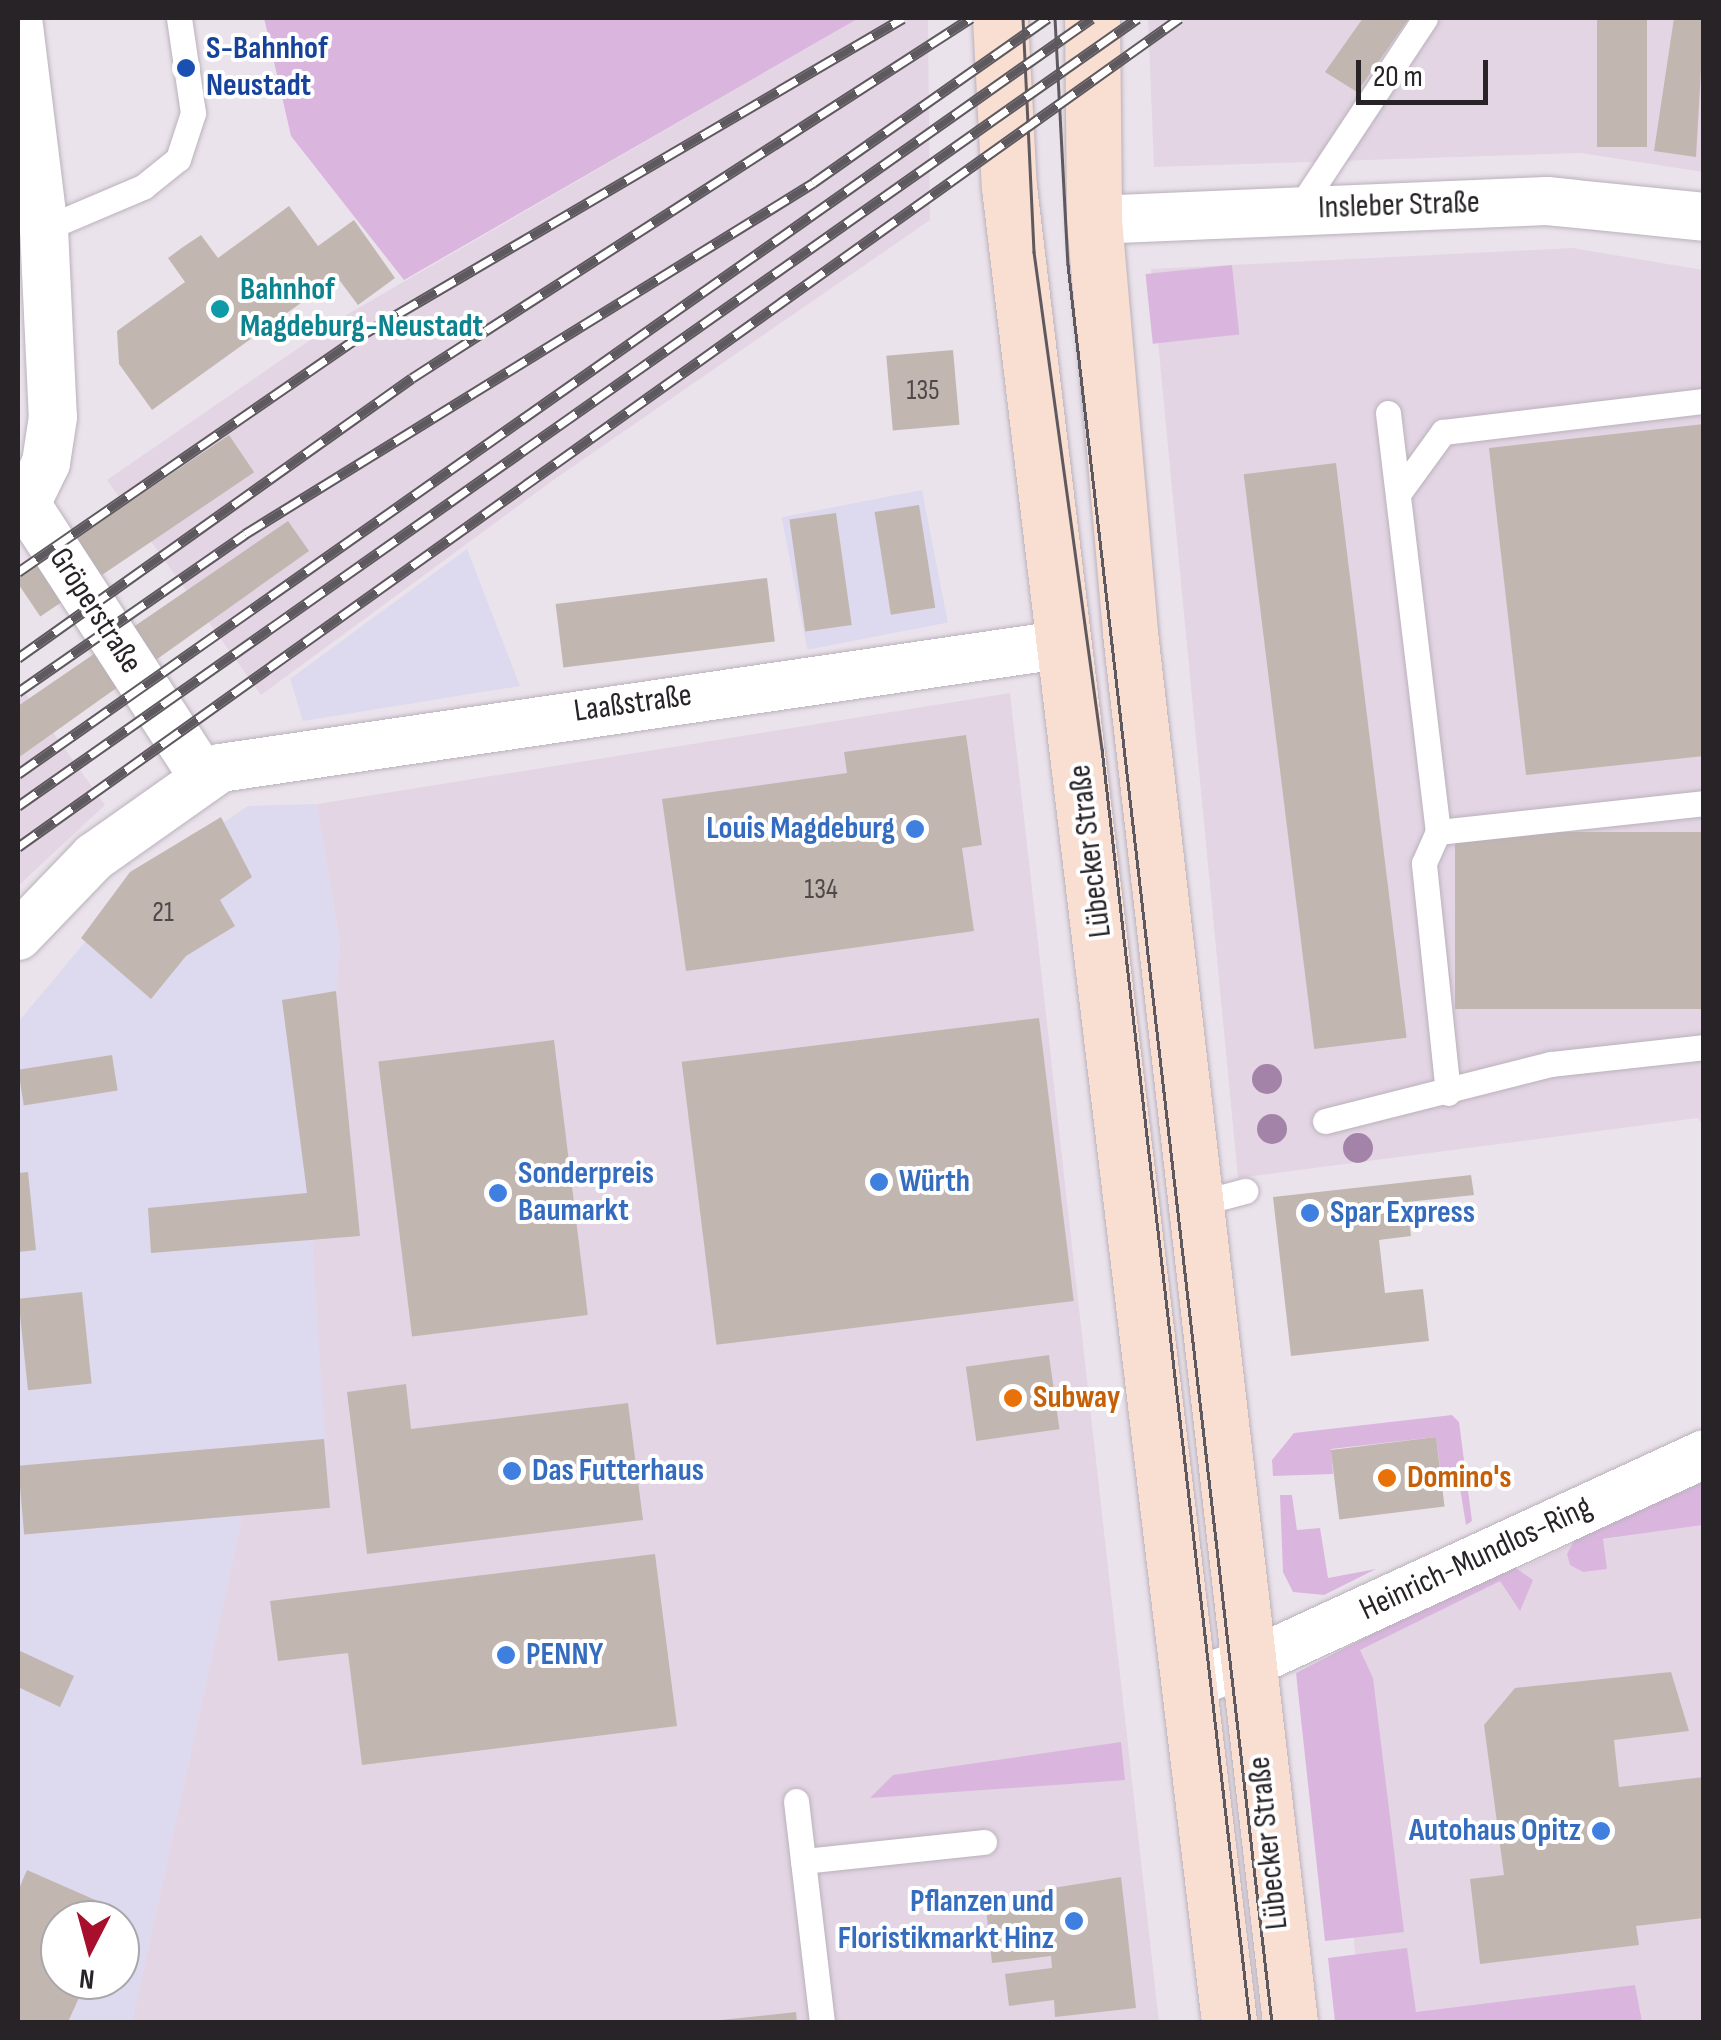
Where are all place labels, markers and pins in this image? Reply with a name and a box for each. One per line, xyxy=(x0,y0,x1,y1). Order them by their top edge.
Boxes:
place label: S-Bahnhof Neustadt xyxy=(206,31,328,106)
marker: S-Bahnhof Neustadt xyxy=(175,57,197,79)
place label: Bahnhof Magdeburg-Neustadt xyxy=(240,272,483,347)
marker: Bahnhof Magdeburg-Neustadt xyxy=(209,298,231,320)
place label: Louis Magdeburg xyxy=(706,810,895,848)
marker: Louis Magdeburg xyxy=(904,818,926,840)
place label: Sonderpreis Baumarkt xyxy=(518,1156,654,1231)
place label: Würth xyxy=(899,1163,970,1201)
marker: Würth xyxy=(868,1171,890,1193)
marker: Sonderpreis Baumarkt xyxy=(487,1182,509,1204)
place label: Spar Express xyxy=(1330,1194,1475,1232)
marker: Spar Express xyxy=(1299,1202,1321,1224)
place label: Subway xyxy=(1033,1379,1120,1417)
marker: Subway xyxy=(1002,1387,1024,1409)
place label: Das Futterhaus xyxy=(532,1452,704,1490)
place label: Domino's xyxy=(1407,1459,1511,1497)
marker: Das Futterhaus xyxy=(501,1460,523,1482)
marker: Domino's xyxy=(1376,1467,1398,1489)
place label: PENNY xyxy=(526,1636,603,1674)
marker: PENNY xyxy=(495,1644,517,1666)
place label: Autohaus Opitz xyxy=(1409,1812,1581,1850)
marker: Autohaus Opitz xyxy=(1590,1820,1612,1842)
place label: Pflanzen und Floristikmarkt Hinz xyxy=(838,1884,1054,1959)
marker: Pflanzen und Floristikmarkt Hinz xyxy=(1063,1910,1085,1932)

